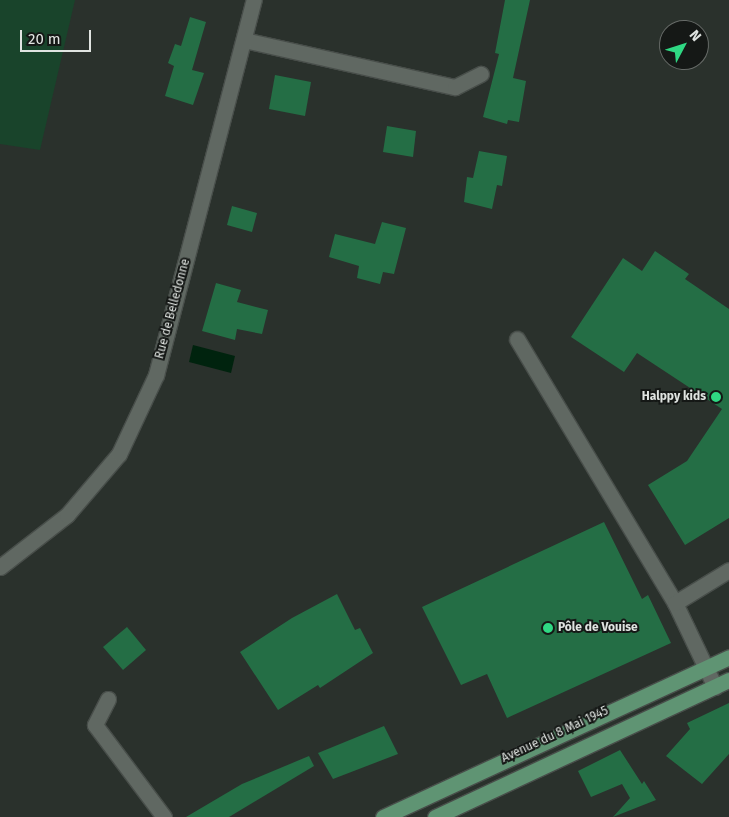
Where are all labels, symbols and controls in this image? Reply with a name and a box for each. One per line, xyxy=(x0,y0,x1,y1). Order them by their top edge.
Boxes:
scale bar xyxy=(22,20,94,52)
north arrow xyxy=(659,20,709,70)
text: N xyxy=(686,27,705,45)
text: 20 m xyxy=(28,30,61,48)
street label: Rue de Belledonne xyxy=(153,257,193,361)
place label: Halppy kids xyxy=(642,390,706,404)
marker: Halppy kids xyxy=(710,391,722,403)
place label: Pôle de Vouise xyxy=(558,621,638,635)
marker: Pôle de Vouise xyxy=(542,622,554,634)
street label: Avenue du 8 Mai 1945 xyxy=(499,704,611,766)

